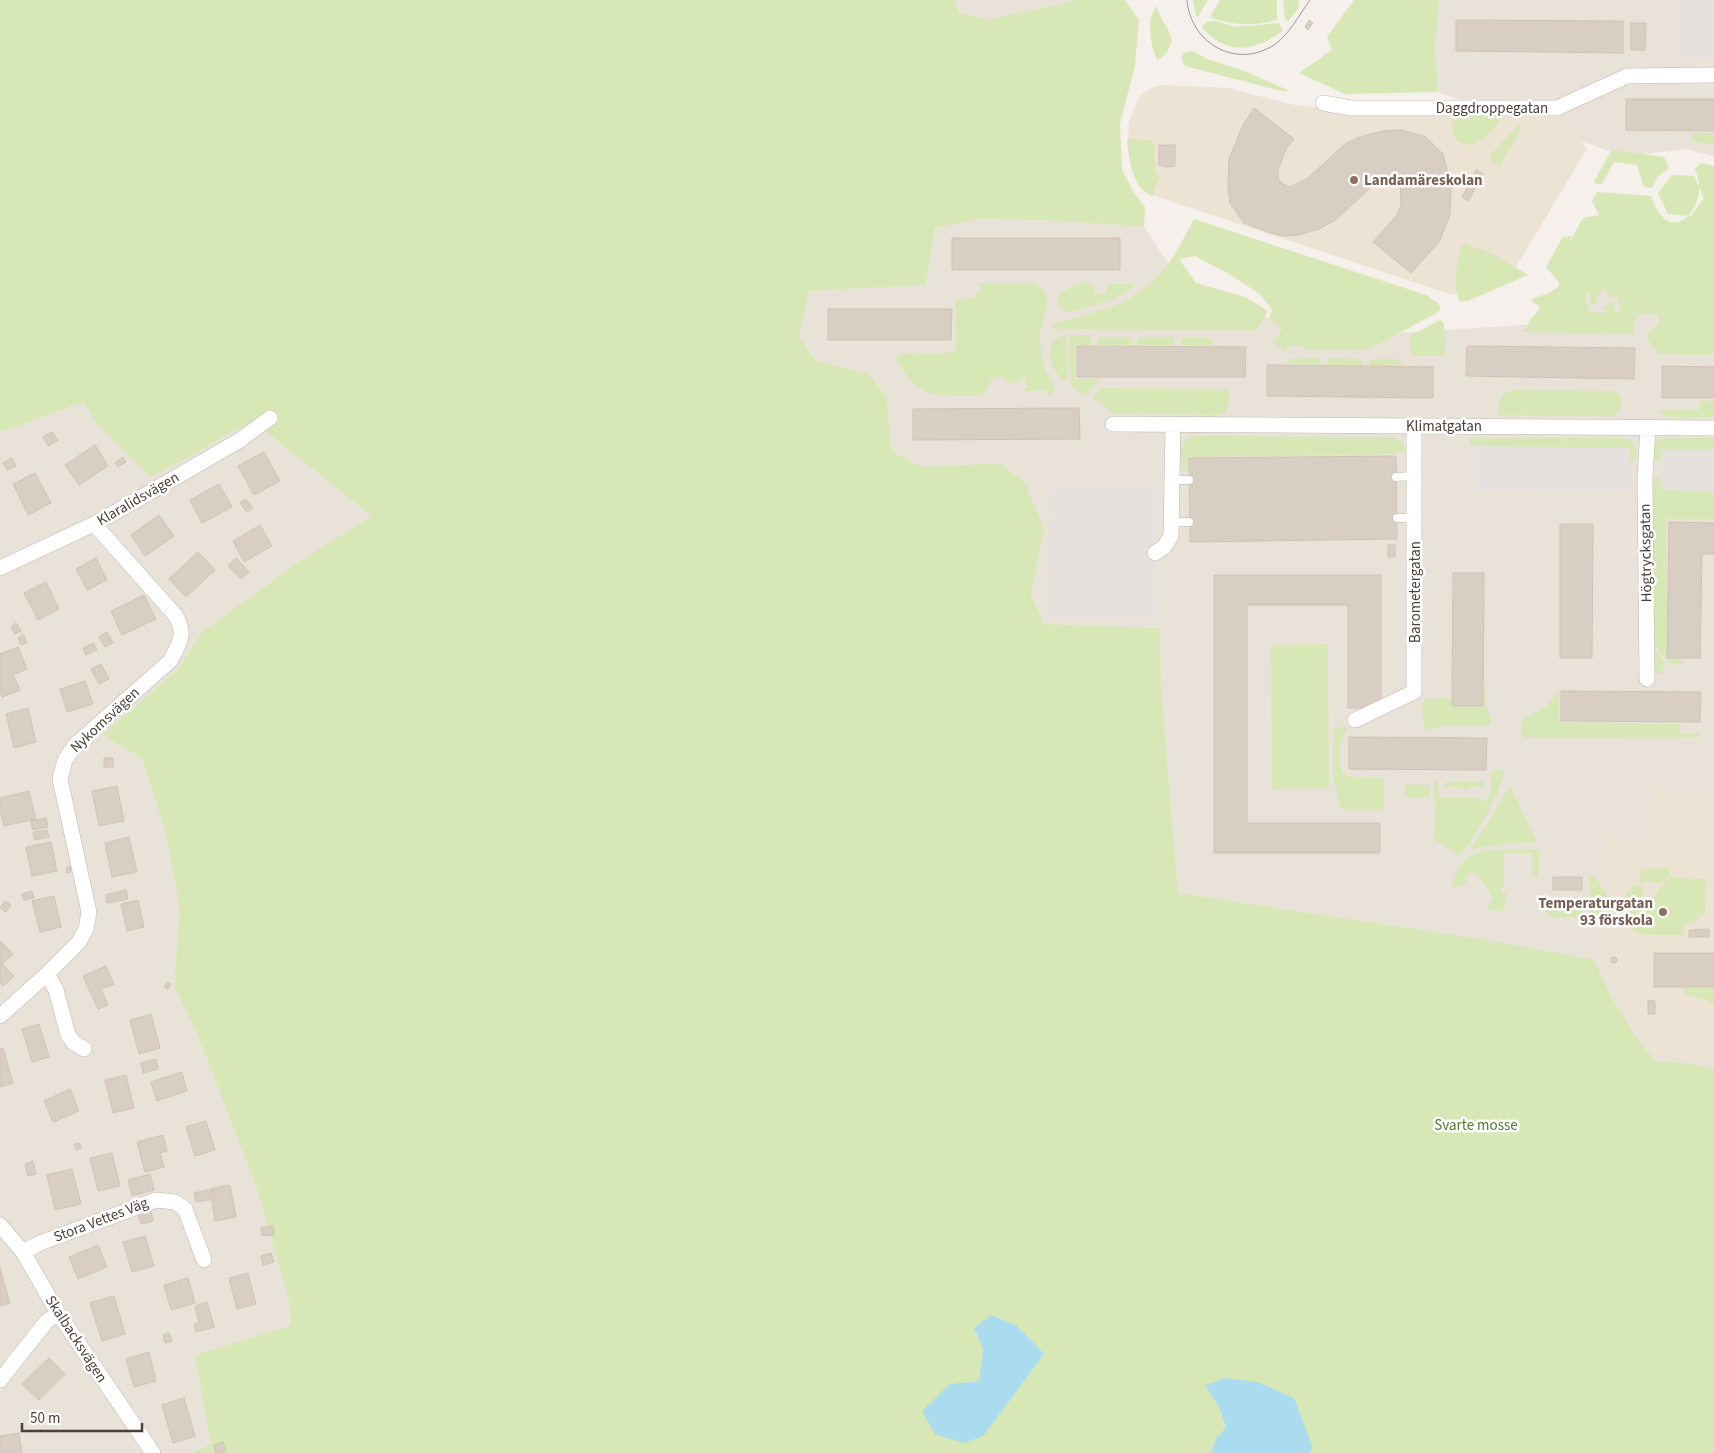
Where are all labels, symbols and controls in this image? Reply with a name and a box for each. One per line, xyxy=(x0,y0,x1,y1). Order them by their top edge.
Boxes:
street label: Daggdroppegatan xyxy=(1436,98,1548,119)
place label: Landamäreskolan xyxy=(1364,170,1483,191)
marker: Landamäreskolan xyxy=(1348,174,1360,186)
street label: Klimatgatan xyxy=(1406,416,1482,437)
street label: Klaralidsvägen xyxy=(93,467,183,531)
street label: Högtrycksgatan xyxy=(1635,503,1657,603)
street label: Barometergatan xyxy=(1405,541,1426,643)
street label: Nykomsvägen xyxy=(66,682,144,758)
place label: Temperaturgatan 93 förskola xyxy=(1538,893,1653,931)
marker: Temperaturgatan 93 förskola xyxy=(1657,906,1669,918)
park label: Svarte mosse xyxy=(1434,1115,1518,1136)
street label: Stora Vettes Väg xyxy=(51,1192,152,1248)
street label: Skalbacksvägen xyxy=(40,1291,112,1387)
scale bar xyxy=(22,1400,142,1432)
text: 50 m xyxy=(30,1408,60,1429)

